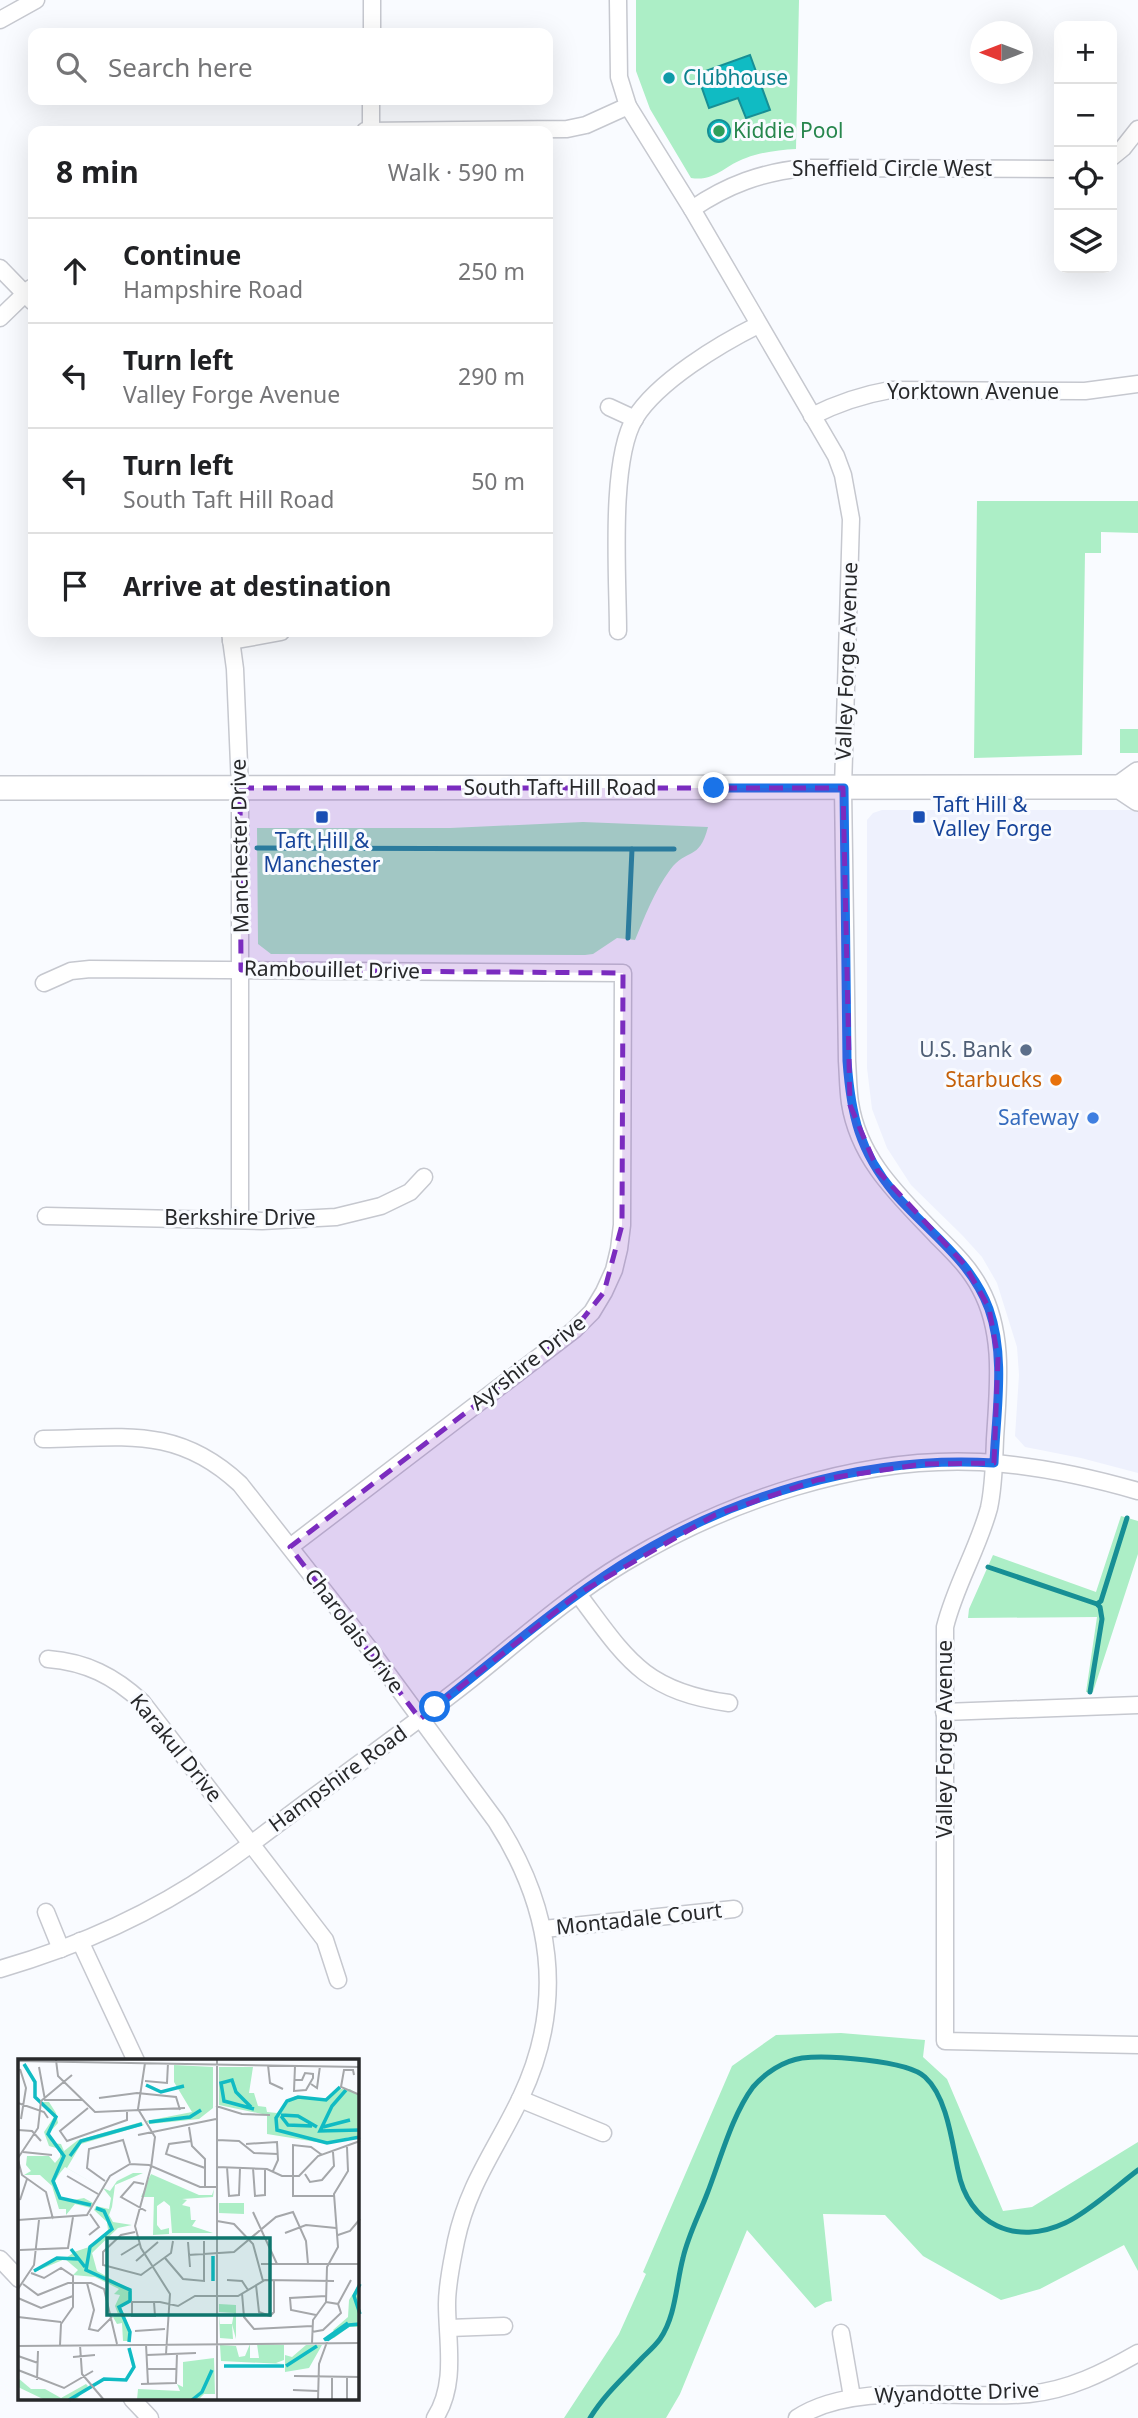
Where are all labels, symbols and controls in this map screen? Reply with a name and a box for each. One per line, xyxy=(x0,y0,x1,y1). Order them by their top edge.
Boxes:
north arrow xyxy=(970,21,1033,84)
map controls xyxy=(1054,21,1117,273)
button: + xyxy=(1054,21,1117,84)
search box xyxy=(28,28,553,105)
icon: search xyxy=(52,48,90,86)
text: Search here xyxy=(108,49,253,85)
place label: Clubhouse xyxy=(683,63,788,91)
marker: Clubhouse xyxy=(661,70,677,86)
button: − xyxy=(1054,84,1117,147)
place label: Kiddie Pool xyxy=(733,116,844,144)
marker: Kiddie Pool xyxy=(711,123,727,139)
button: locate xyxy=(1054,147,1117,210)
text: 8 min xyxy=(56,151,139,192)
street label: Sheffield Circle West xyxy=(792,154,993,182)
text: Walk · 590 m xyxy=(388,156,525,188)
button: layers xyxy=(1054,210,1117,273)
text: Continue xyxy=(123,237,241,273)
icon: ahead xyxy=(56,252,94,290)
text: 250 m xyxy=(458,255,525,287)
text: Hampshire Road xyxy=(123,273,303,305)
text: Turn left xyxy=(123,342,234,378)
icon: left xyxy=(56,357,94,395)
text: 290 m xyxy=(458,360,525,392)
street label: Yorktown Avenue xyxy=(887,377,1059,405)
text: Valley Forge Avenue xyxy=(123,378,340,410)
text: Turn left xyxy=(123,447,234,483)
icon: left xyxy=(56,462,94,500)
text: 50 m xyxy=(471,465,525,497)
text: South Taft Hill Road xyxy=(123,483,334,515)
street label: Valley Forge Avenue xyxy=(829,561,863,761)
icon: arrive xyxy=(56,567,94,605)
text: Arrive at destination xyxy=(123,568,392,604)
street label: Manchester Drive xyxy=(223,759,255,933)
route end xyxy=(698,772,729,803)
street label: South Taft Hill Road xyxy=(463,773,657,801)
place label: Taft Hill & Valley Forge xyxy=(933,790,1052,842)
marker: Taft Hill & Manchester xyxy=(314,809,330,825)
marker: Taft Hill & Valley Forge xyxy=(911,809,927,825)
place label: Taft Hill & Manchester xyxy=(264,826,381,878)
street label: Rambouillet Drive xyxy=(244,953,420,985)
place label: U.S. Bank xyxy=(919,1035,1013,1063)
marker: U.S. Bank xyxy=(1018,1042,1034,1058)
place label: Starbucks xyxy=(945,1065,1042,1093)
marker: Starbucks xyxy=(1048,1072,1064,1088)
place label: Safeway xyxy=(998,1103,1079,1131)
marker: Safeway xyxy=(1085,1110,1101,1126)
street label: Berkshire Drive xyxy=(164,1203,316,1231)
street label: Ayrshire Drive xyxy=(464,1308,591,1416)
street label: Charolais Drive xyxy=(299,1562,411,1698)
street label: Valley Forge Avenue xyxy=(930,1640,958,1838)
street label: Karakul Drive xyxy=(124,1687,229,1807)
route start xyxy=(419,1691,450,1722)
street label: Hampshire Road xyxy=(263,1719,412,1838)
street label: Montadale Court xyxy=(555,1895,724,1941)
inset map xyxy=(18,2059,359,2400)
street label: Wyandotte Drive xyxy=(874,2375,1040,2409)

